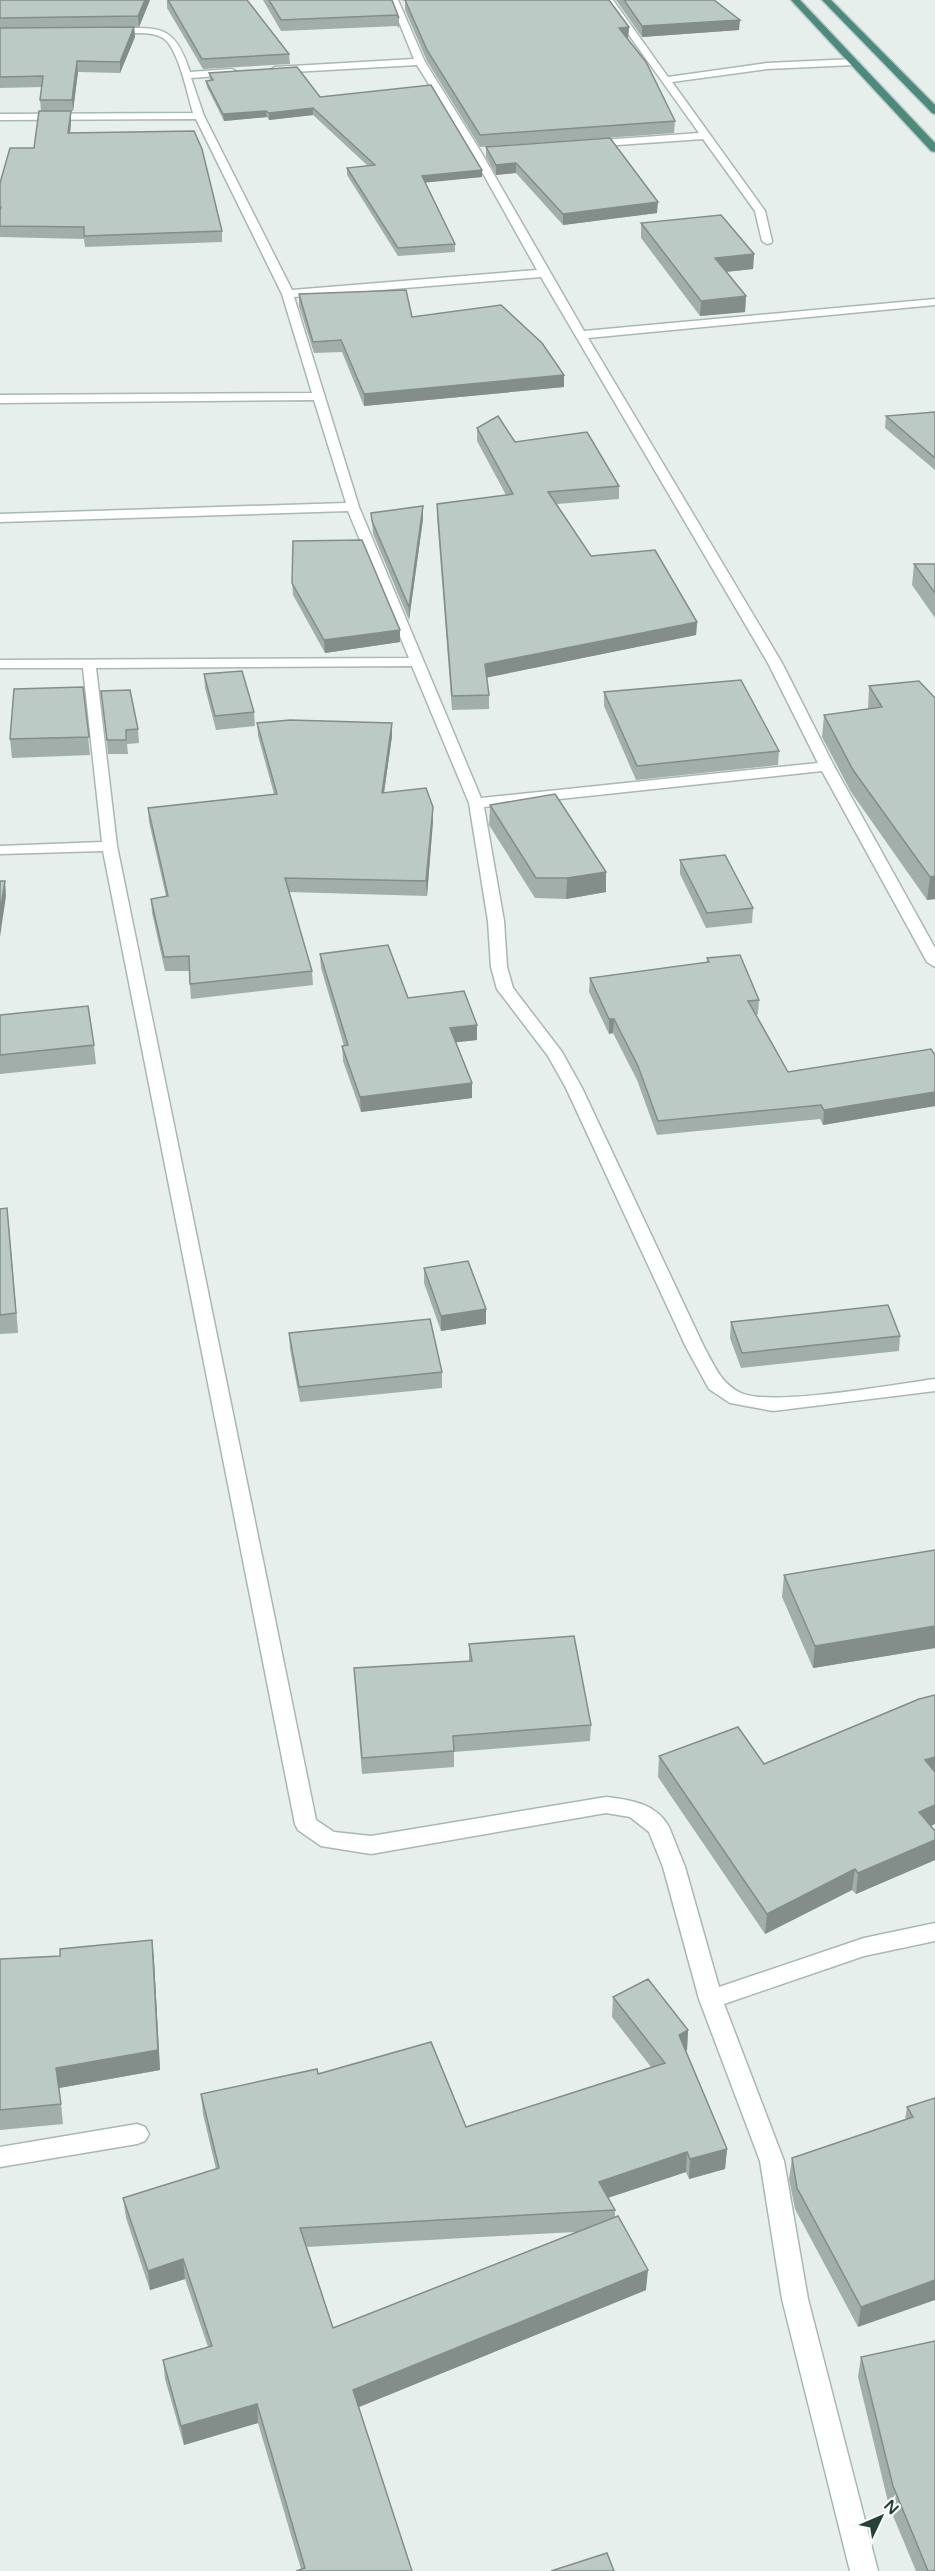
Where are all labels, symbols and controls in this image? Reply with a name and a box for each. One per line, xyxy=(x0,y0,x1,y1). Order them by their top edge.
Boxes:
north arrow xyxy=(851,2487,911,2547)
text: N xyxy=(879,2496,903,2519)

